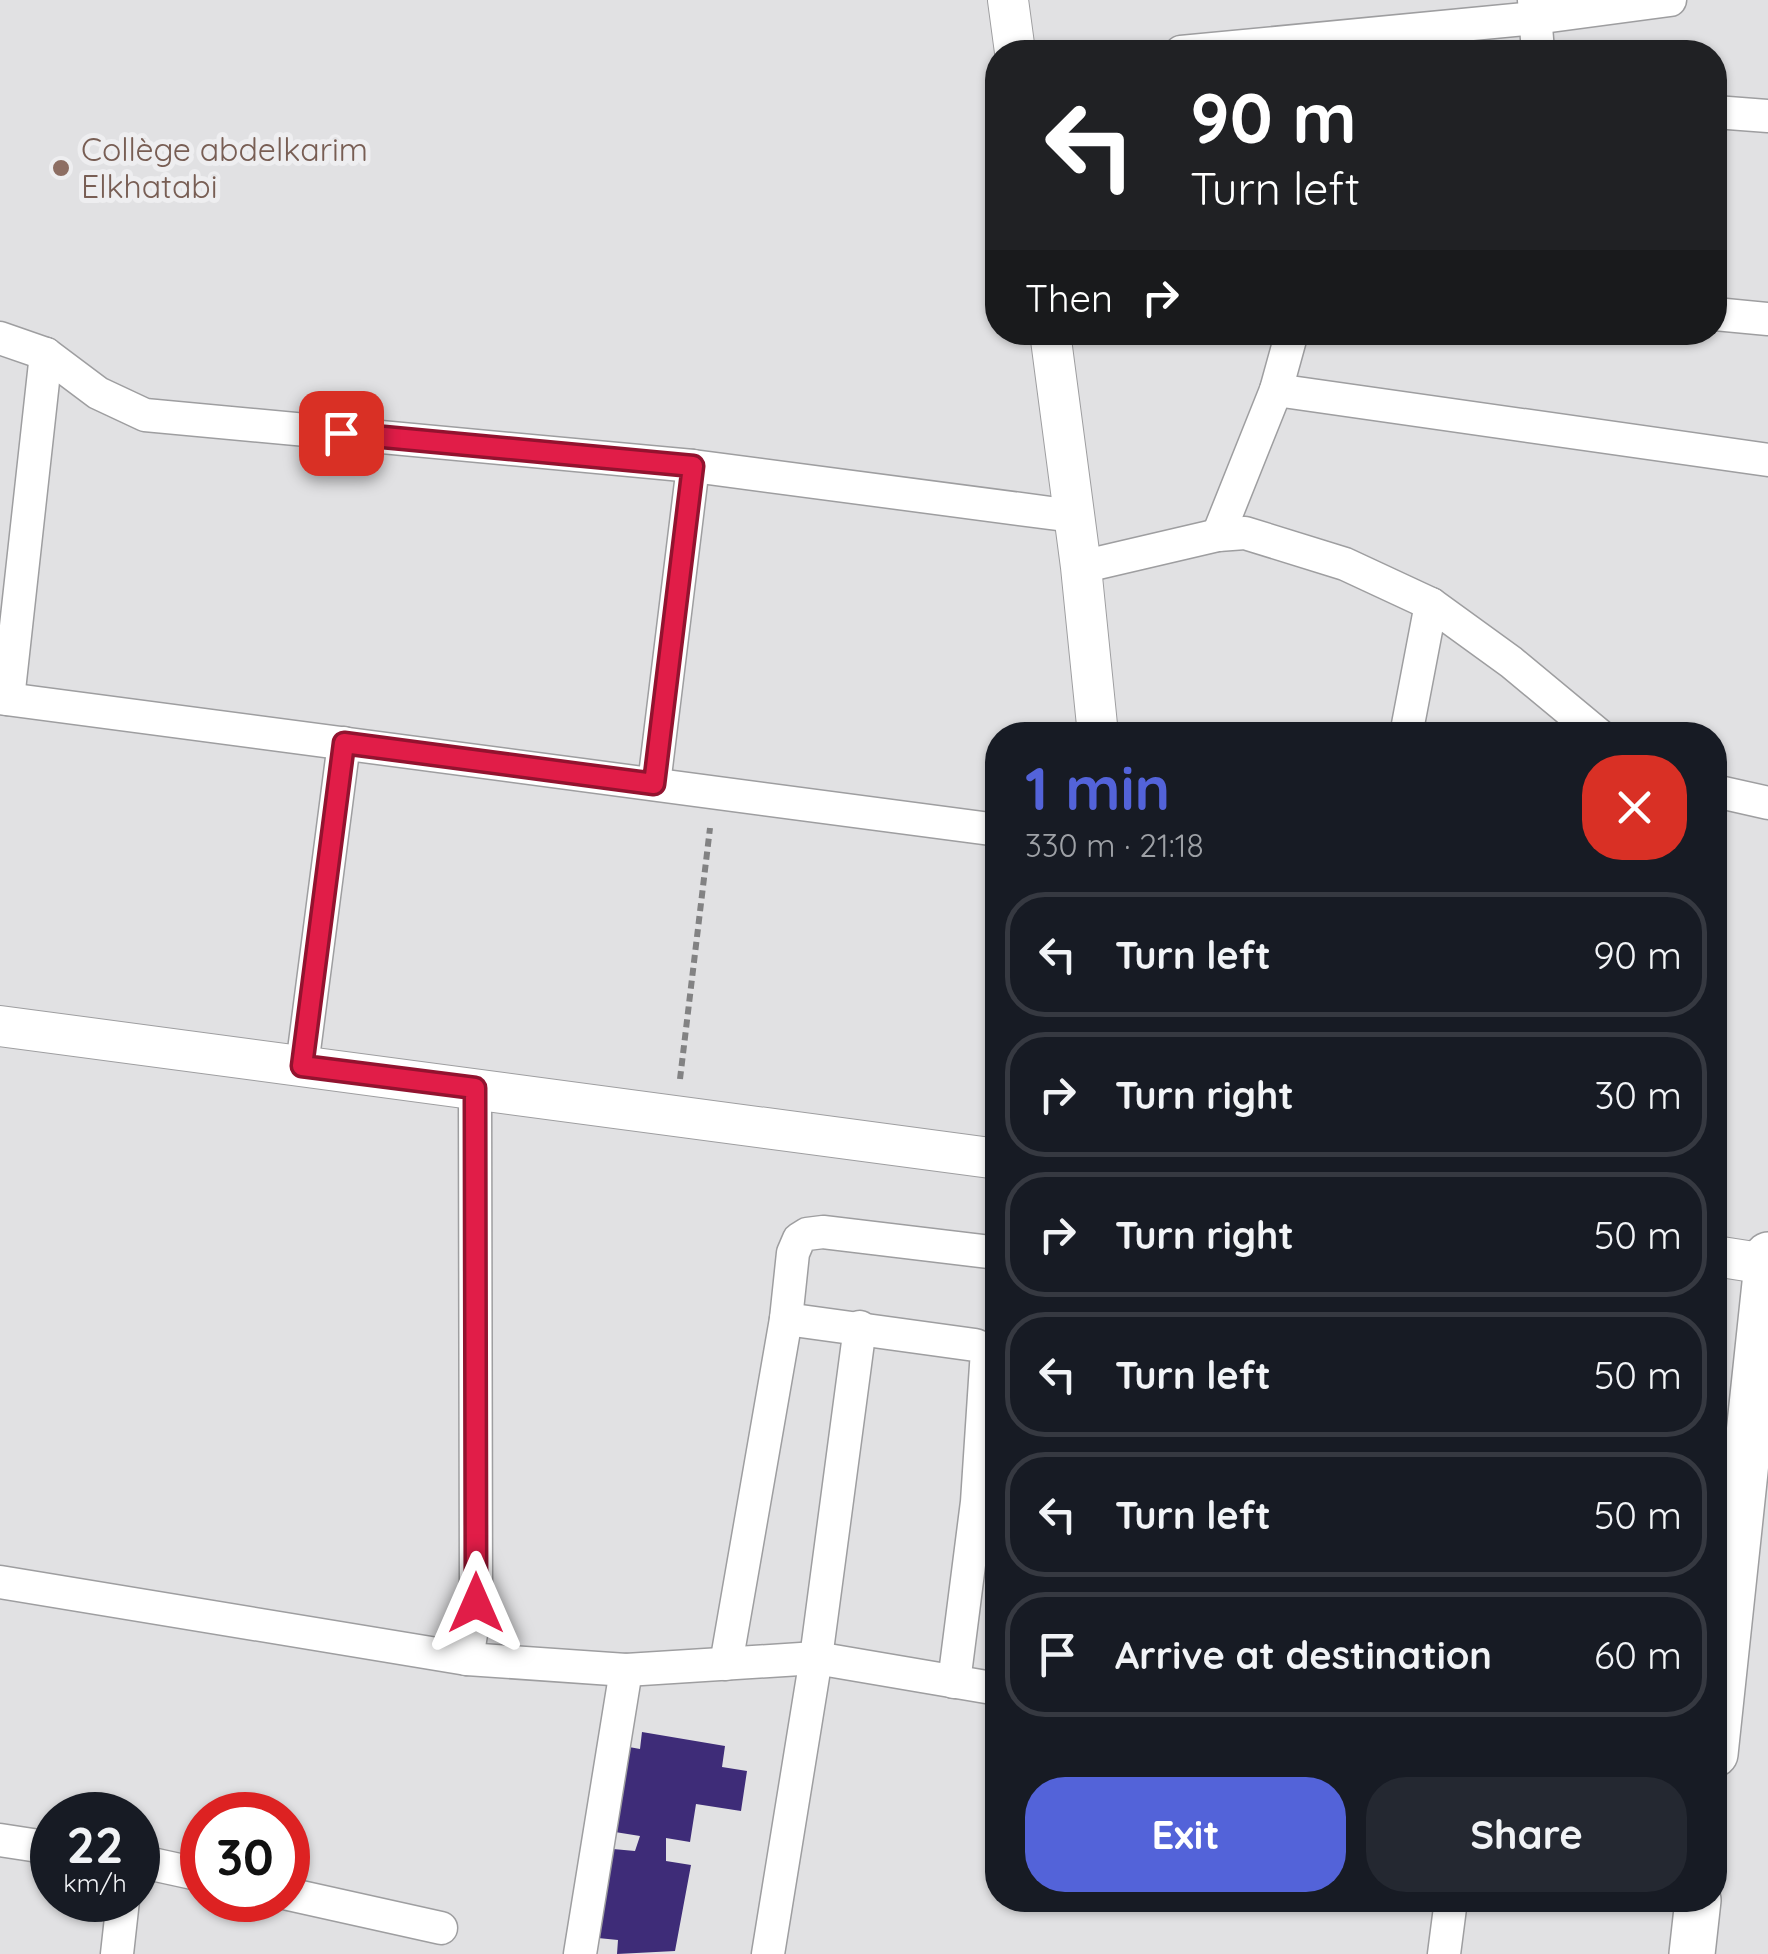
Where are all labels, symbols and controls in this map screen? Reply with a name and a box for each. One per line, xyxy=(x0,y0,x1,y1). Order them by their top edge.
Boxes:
text: 90 m xyxy=(1190,73,1357,161)
icon: left xyxy=(1025,80,1155,210)
place label: Collège abdelkarim Elkhatabi xyxy=(81,129,368,206)
marker: Collège abdelkarim Elkhatabi xyxy=(50,157,72,179)
text: Turn left xyxy=(1190,160,1360,216)
icon: right xyxy=(1133,270,1188,325)
text: Then xyxy=(1025,274,1113,322)
pin xyxy=(299,391,384,476)
icon: arrive xyxy=(314,406,369,461)
text: 1 min xyxy=(1025,750,1170,825)
button: close xyxy=(1582,755,1687,860)
text: 330 m · 21:18 xyxy=(1025,825,1204,865)
icon: left xyxy=(1030,927,1085,982)
text: Turn left xyxy=(1115,931,1271,979)
text: 90 m xyxy=(1593,931,1682,979)
icon: right xyxy=(1030,1067,1085,1122)
text: Turn right xyxy=(1115,1071,1294,1119)
text: 30 m xyxy=(1594,1071,1682,1119)
icon: right xyxy=(1030,1207,1085,1262)
text: Turn right xyxy=(1115,1211,1294,1259)
text: 50 m xyxy=(1594,1211,1682,1259)
icon: left xyxy=(1030,1347,1085,1402)
text: Turn left xyxy=(1115,1351,1271,1399)
text: 50 m xyxy=(1594,1351,1682,1399)
icon: left xyxy=(1030,1487,1085,1542)
text: Turn left xyxy=(1115,1491,1271,1539)
text: 50 m xyxy=(1594,1491,1682,1539)
position arrow xyxy=(424,1551,528,1655)
icon: arrive xyxy=(1030,1627,1085,1682)
text: Arrive at destination xyxy=(1115,1631,1492,1679)
text: 60 m xyxy=(1594,1631,1682,1679)
button: Exit xyxy=(1025,1777,1346,1892)
button: Share xyxy=(1366,1777,1687,1892)
speed limit sign: 30 xyxy=(180,1792,310,1922)
text: 22 xyxy=(67,1813,123,1876)
text: km/h xyxy=(63,1867,127,1898)

